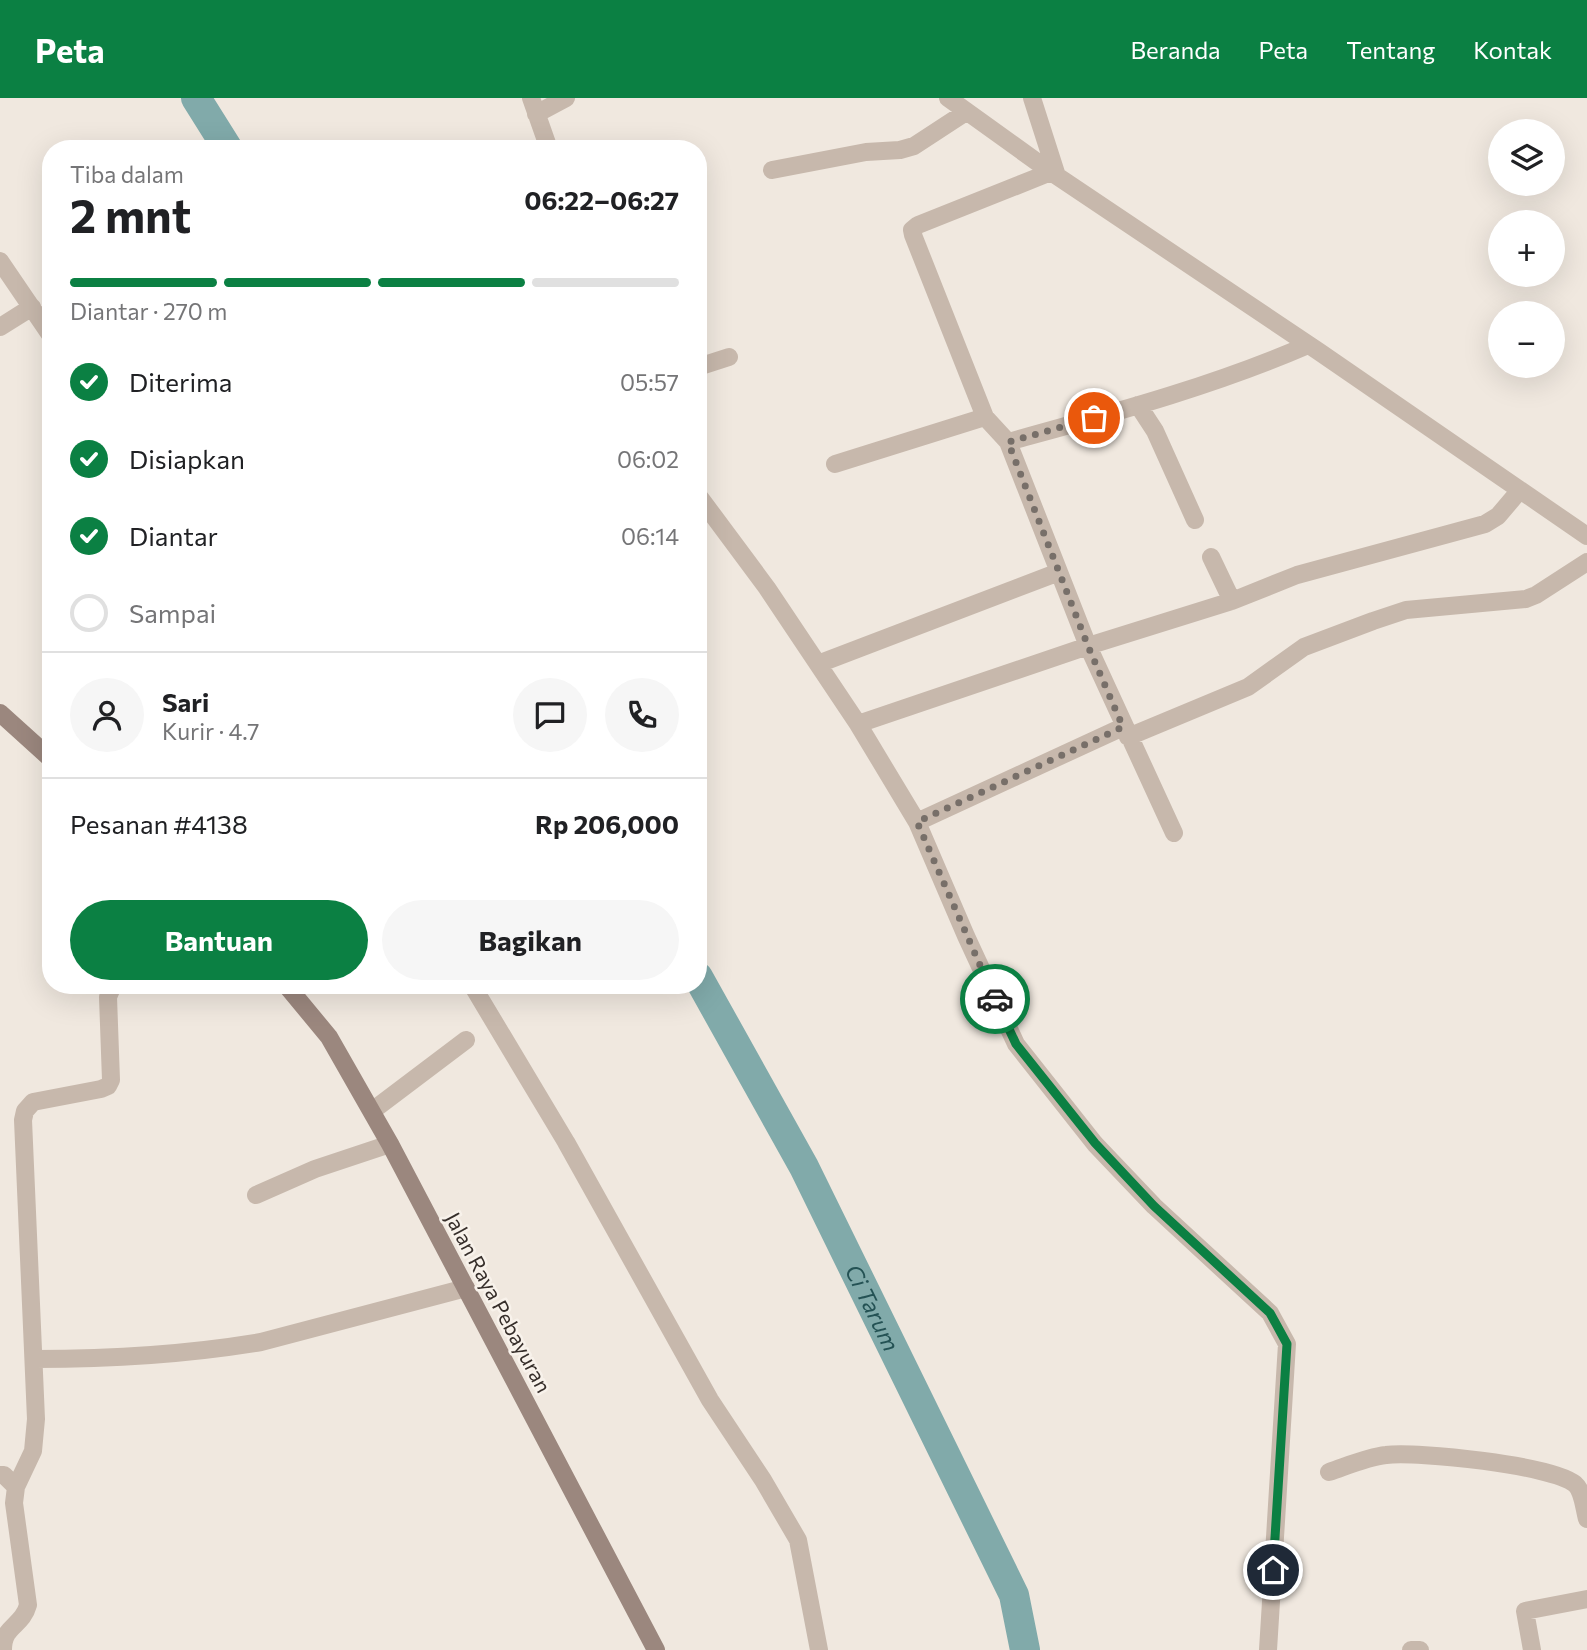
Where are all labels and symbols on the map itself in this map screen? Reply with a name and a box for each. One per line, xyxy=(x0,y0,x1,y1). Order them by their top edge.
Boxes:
pin xyxy=(1064,388,1124,448)
courier xyxy=(960,964,1030,1034)
street label: Jalan Raya Pebayuran xyxy=(441,1208,557,1396)
water label: Ci Tarum xyxy=(840,1260,906,1355)
pin xyxy=(1243,1540,1303,1600)

